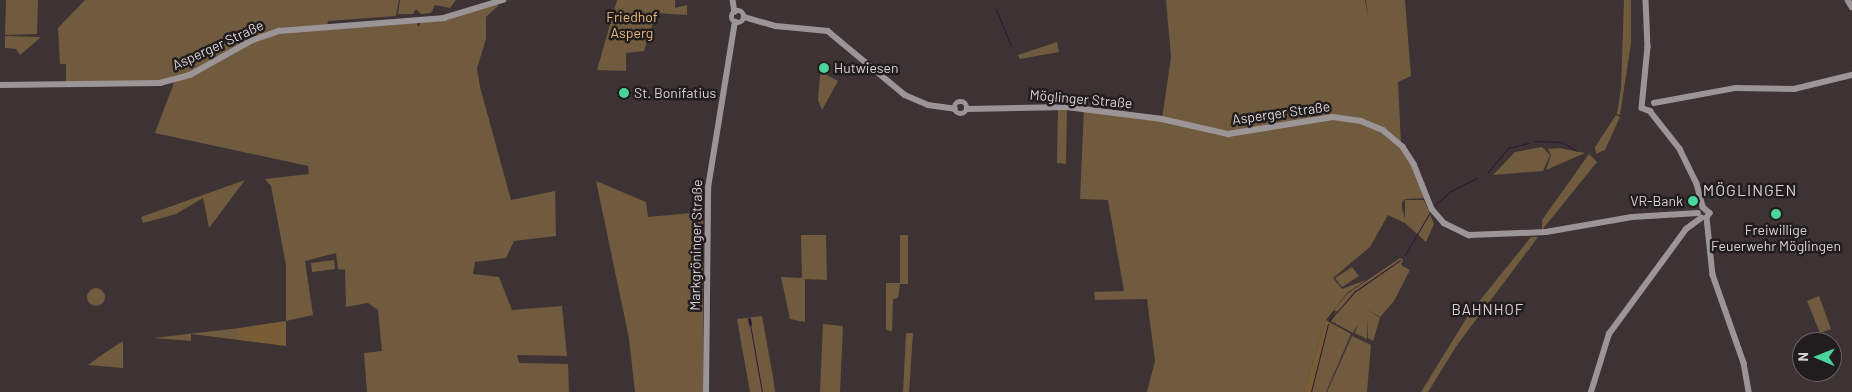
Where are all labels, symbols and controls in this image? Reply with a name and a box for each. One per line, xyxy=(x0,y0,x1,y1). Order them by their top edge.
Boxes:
park label: Friedhof Asperg xyxy=(606,9,658,41)
street label: Asperger Straße xyxy=(170,16,266,74)
place label: Hutwiesen xyxy=(834,60,898,76)
marker: Hutwiesen xyxy=(818,62,830,74)
place label: St. Bonifatius xyxy=(634,85,716,101)
street label: Möglinger Straße xyxy=(1029,86,1133,112)
marker: St. Bonifatius xyxy=(618,87,630,99)
street label: Asperger Straße xyxy=(1231,98,1331,128)
street label: Markgröninger Straße xyxy=(686,179,706,311)
district label: MÖGLINGEN xyxy=(1702,180,1798,200)
place label: VR-Bank xyxy=(1630,193,1683,209)
marker: VR-Bank xyxy=(1687,195,1699,207)
marker: Freiwillige Feuerwehr Möglingen xyxy=(1770,208,1782,220)
place label: Freiwillige Feuerwehr Möglingen xyxy=(1711,222,1841,254)
district label: BAHNHOF xyxy=(1451,301,1525,319)
north arrow xyxy=(1792,332,1842,382)
text: N xyxy=(1794,352,1811,362)

